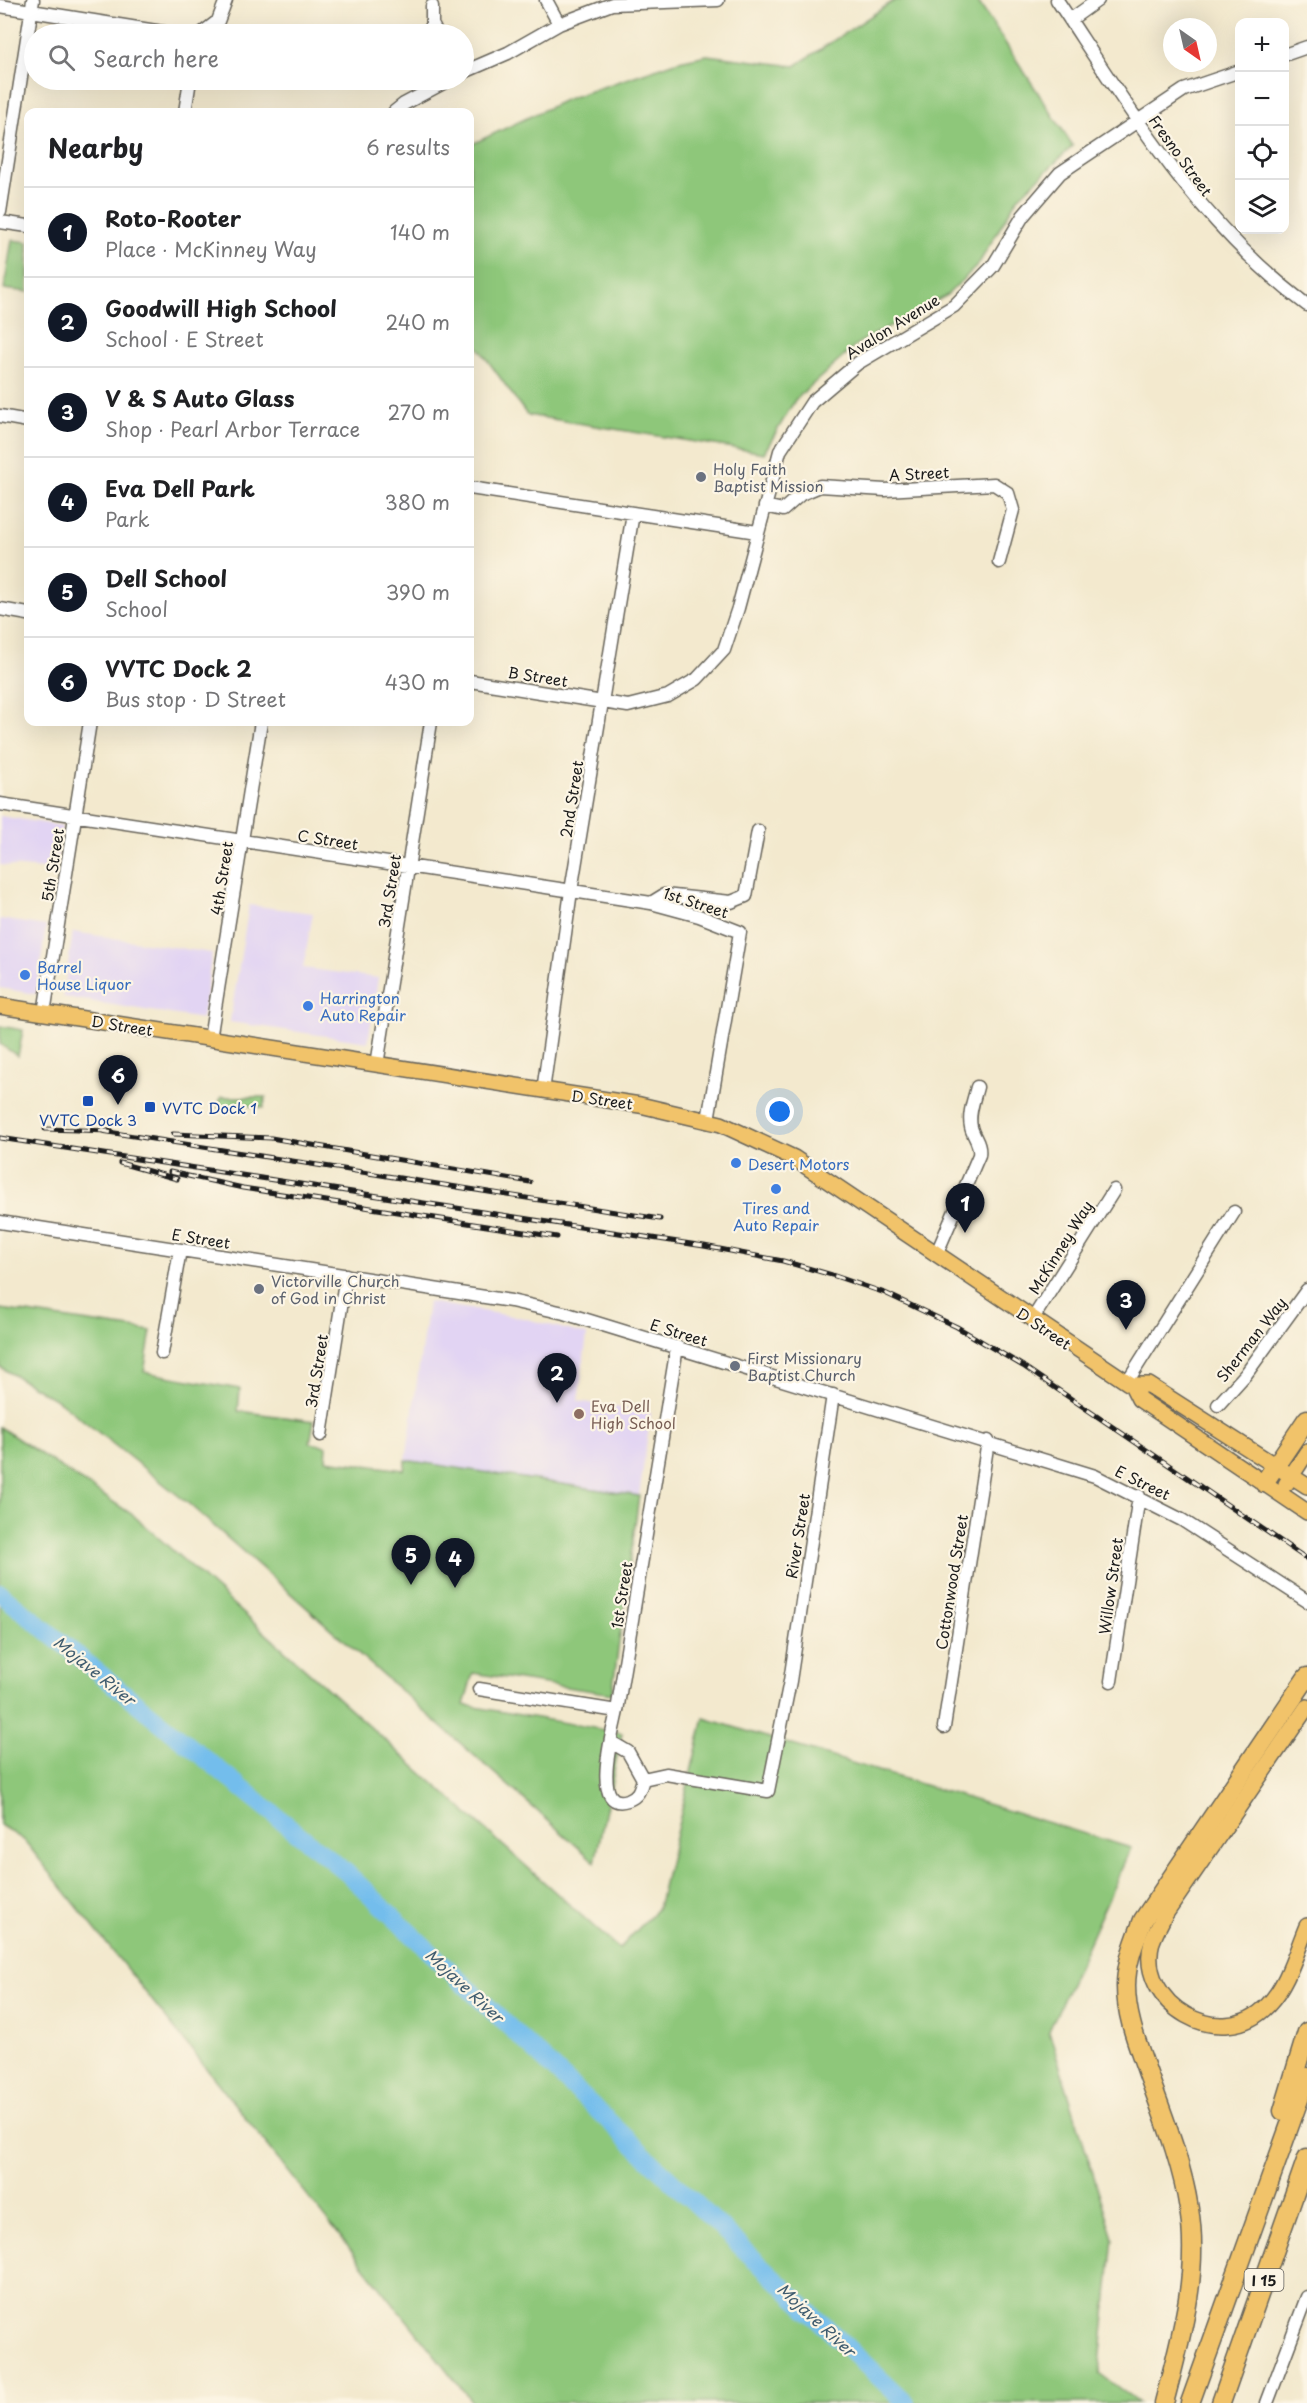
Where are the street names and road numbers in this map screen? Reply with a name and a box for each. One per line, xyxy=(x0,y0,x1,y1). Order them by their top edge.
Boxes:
street label: Fresno Street xyxy=(1144,110,1219,201)
street label: Avalon Avenue xyxy=(840,288,944,364)
street label: A Street xyxy=(888,460,950,486)
street label: B Street xyxy=(507,660,569,692)
street label: 2nd Street xyxy=(554,759,588,839)
street label: C Street xyxy=(296,823,360,855)
street label: 5th Street xyxy=(35,827,69,903)
street label: 4th Street xyxy=(204,840,238,916)
street label: 3rd Street xyxy=(372,852,406,930)
street label: 1st Street xyxy=(660,881,732,923)
street label: D Street xyxy=(90,1009,154,1041)
street label: D Street xyxy=(570,1083,634,1115)
street label: McKinney Way xyxy=(1022,1196,1098,1298)
street label: E Street xyxy=(170,1222,232,1254)
street label: Sherman Way xyxy=(1210,1292,1292,1386)
street label: D Street xyxy=(1012,1301,1076,1355)
street label: E Street xyxy=(647,1312,711,1352)
street label: 3rd Street xyxy=(299,1332,333,1410)
street label: E Street xyxy=(1111,1459,1175,1505)
street label: River Street xyxy=(779,1492,815,1580)
street label: Cottonwood Street xyxy=(929,1513,973,1651)
street label: Willow Street xyxy=(1092,1536,1128,1636)
street label: 1st Street xyxy=(604,1560,638,1630)
road number: I 15 xyxy=(1244,2269,1284,2291)

